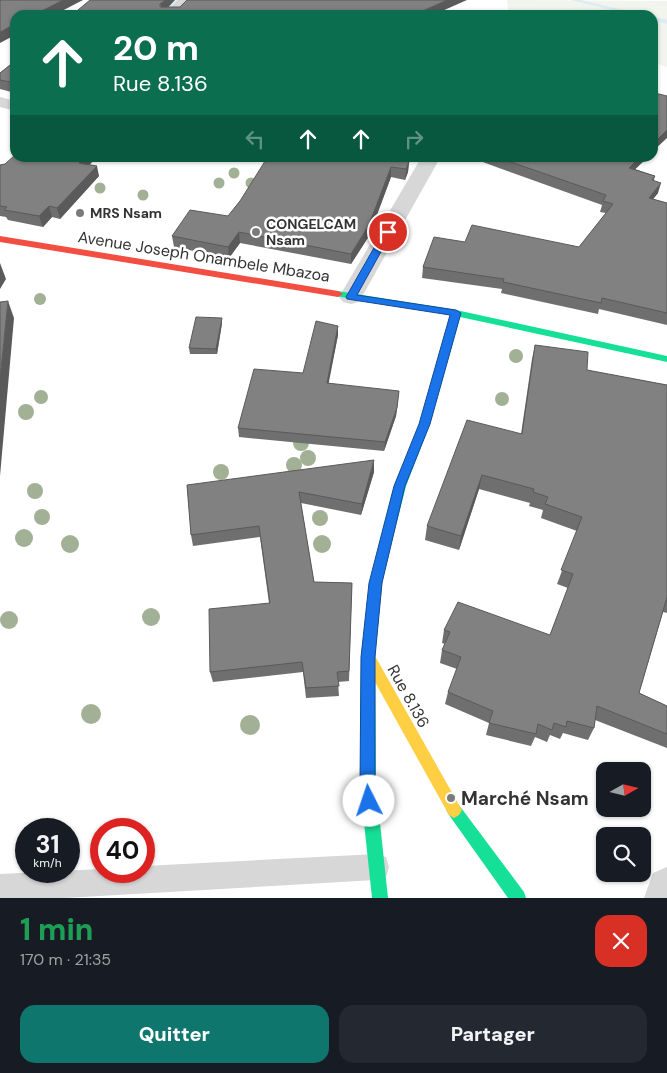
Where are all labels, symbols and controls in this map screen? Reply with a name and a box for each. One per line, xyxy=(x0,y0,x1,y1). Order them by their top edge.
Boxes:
text: 20 m xyxy=(113,25,199,71)
icon: ahead xyxy=(30,30,95,95)
text: Rue 8.136 xyxy=(113,69,208,98)
icon: left xyxy=(241,125,269,153)
icon: ahead xyxy=(294,125,322,153)
icon: ahead xyxy=(347,125,375,153)
icon: right xyxy=(400,125,428,153)
place label: MRS Nsam xyxy=(90,204,162,222)
marker: MRS Nsam xyxy=(74,207,86,219)
pin xyxy=(367,211,409,253)
place label: CONGELCAM Nsam xyxy=(266,215,356,249)
icon: arrive xyxy=(374,218,402,246)
street label: Avenue Joseph Onambele Mbazoa xyxy=(76,226,331,287)
marker: CONGELCAM Nsam xyxy=(250,226,262,238)
street label: Rue 8.136 xyxy=(383,661,434,732)
north arrow xyxy=(596,762,651,818)
map controls xyxy=(596,762,651,882)
position arrow xyxy=(342,774,394,826)
place label: Marché Nsam xyxy=(461,786,589,811)
marker: Marché Nsam xyxy=(445,792,457,804)
speed limit sign: 40 xyxy=(90,818,155,883)
button: search xyxy=(596,827,651,882)
text: 31 xyxy=(35,828,59,861)
text: km/h xyxy=(33,855,62,871)
text: 1 min xyxy=(20,910,93,949)
button: close xyxy=(595,915,647,967)
text: 170 m · 21:35 xyxy=(20,949,111,970)
button: Quitter xyxy=(20,1005,329,1063)
button: Partager xyxy=(339,1005,647,1063)

